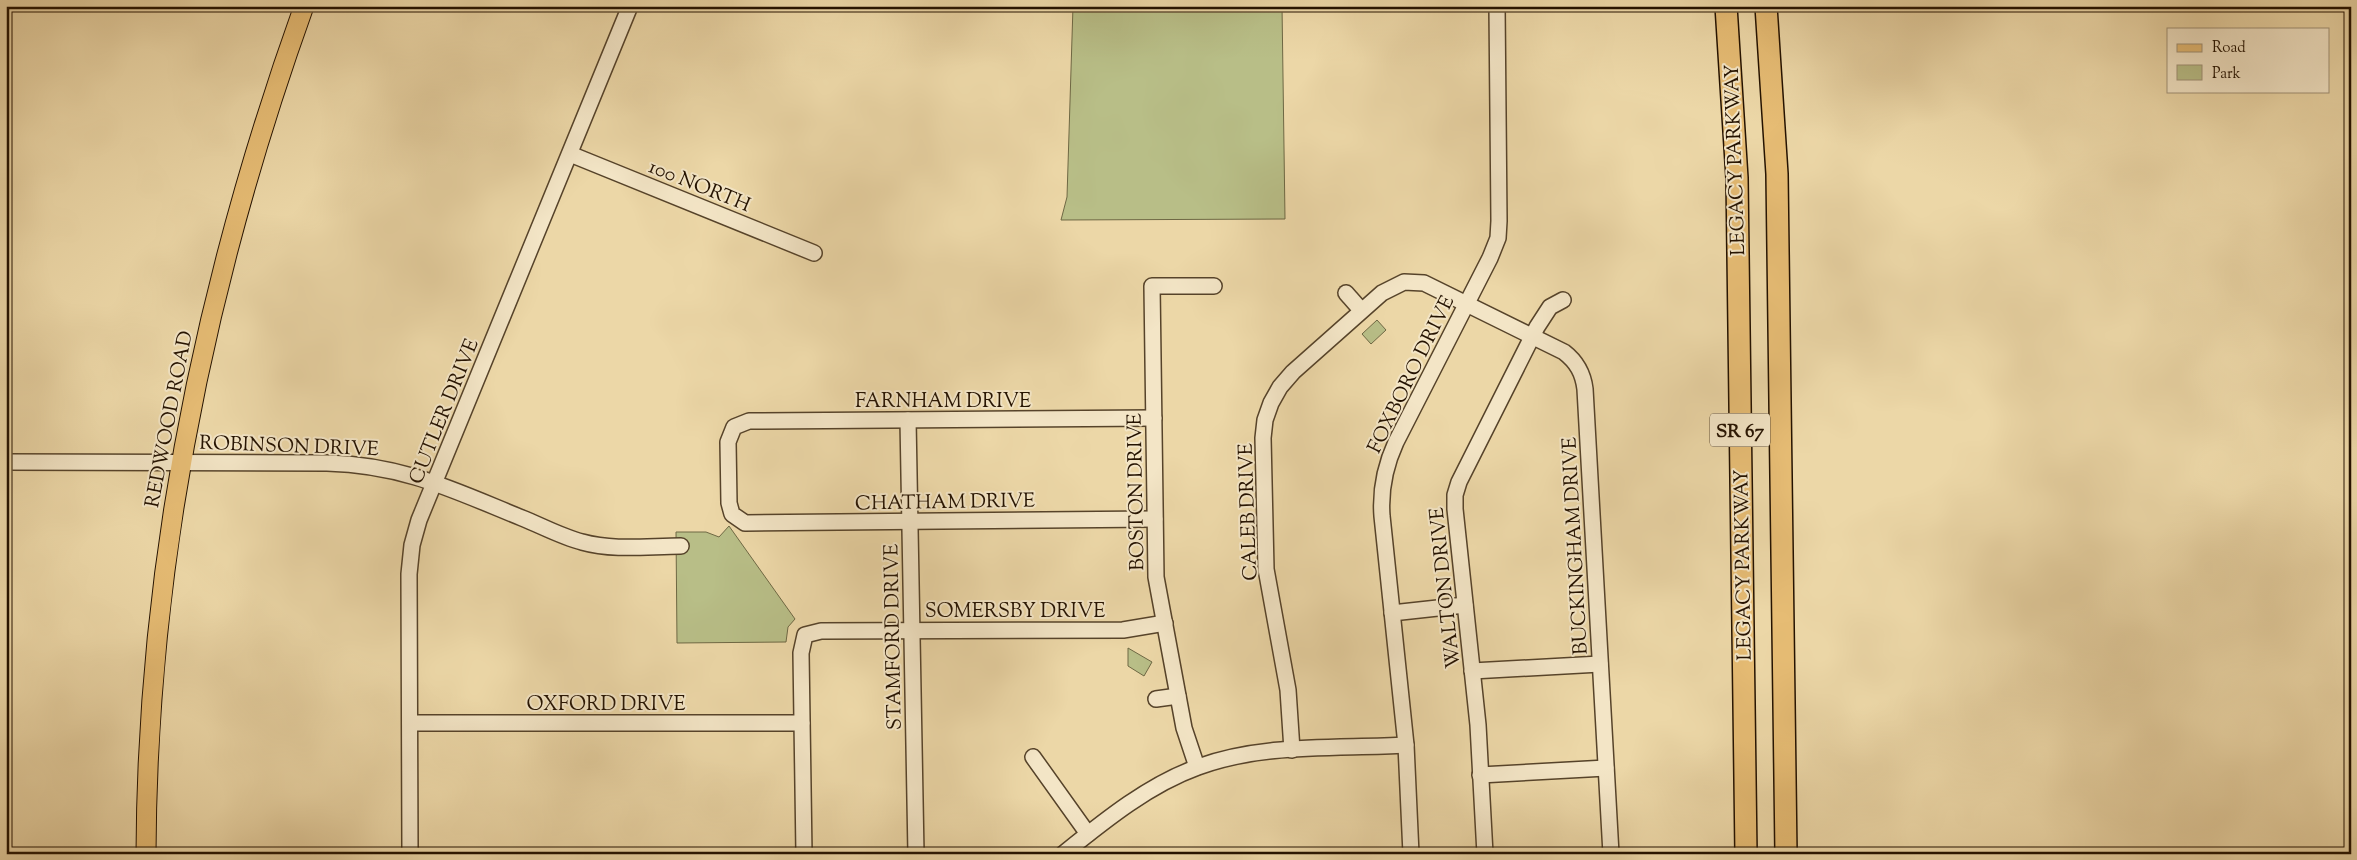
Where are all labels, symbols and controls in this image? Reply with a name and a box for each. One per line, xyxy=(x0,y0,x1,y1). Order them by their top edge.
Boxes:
legend xyxy=(2167,28,2330,92)
text: Road xyxy=(2212,38,2246,59)
street label: LEGACY PARKWAY xyxy=(1719,64,1754,256)
text: Park xyxy=(2212,64,2241,85)
street label: 100 NORTH xyxy=(644,154,755,221)
street label: FOXBORO DRIVE xyxy=(1361,291,1463,459)
street label: REDWOOD ROAD xyxy=(139,328,202,510)
street label: CUTLER DRIVE xyxy=(403,335,488,489)
street label: FARNHAM DRIVE xyxy=(855,388,1031,417)
street label: BOSTON DRIVE xyxy=(1122,413,1153,571)
road number: SR 67 xyxy=(1710,414,1770,446)
street label: ROBINSON DRIVE xyxy=(199,430,379,465)
street label: BUCKINGHAM DRIVE xyxy=(1556,436,1597,656)
street label: CALEB DRIVE xyxy=(1233,443,1266,581)
street label: LEGACY PARKWAY xyxy=(1728,469,1761,661)
street label: CHATHAM DRIVE xyxy=(855,487,1035,520)
street label: WALTON DRIVE xyxy=(1424,506,1469,670)
street label: STAMFORD DRIVE xyxy=(878,544,911,730)
street label: SOMERSBY DRIVE xyxy=(925,598,1105,627)
street label: OXFORD DRIVE xyxy=(526,691,686,720)

